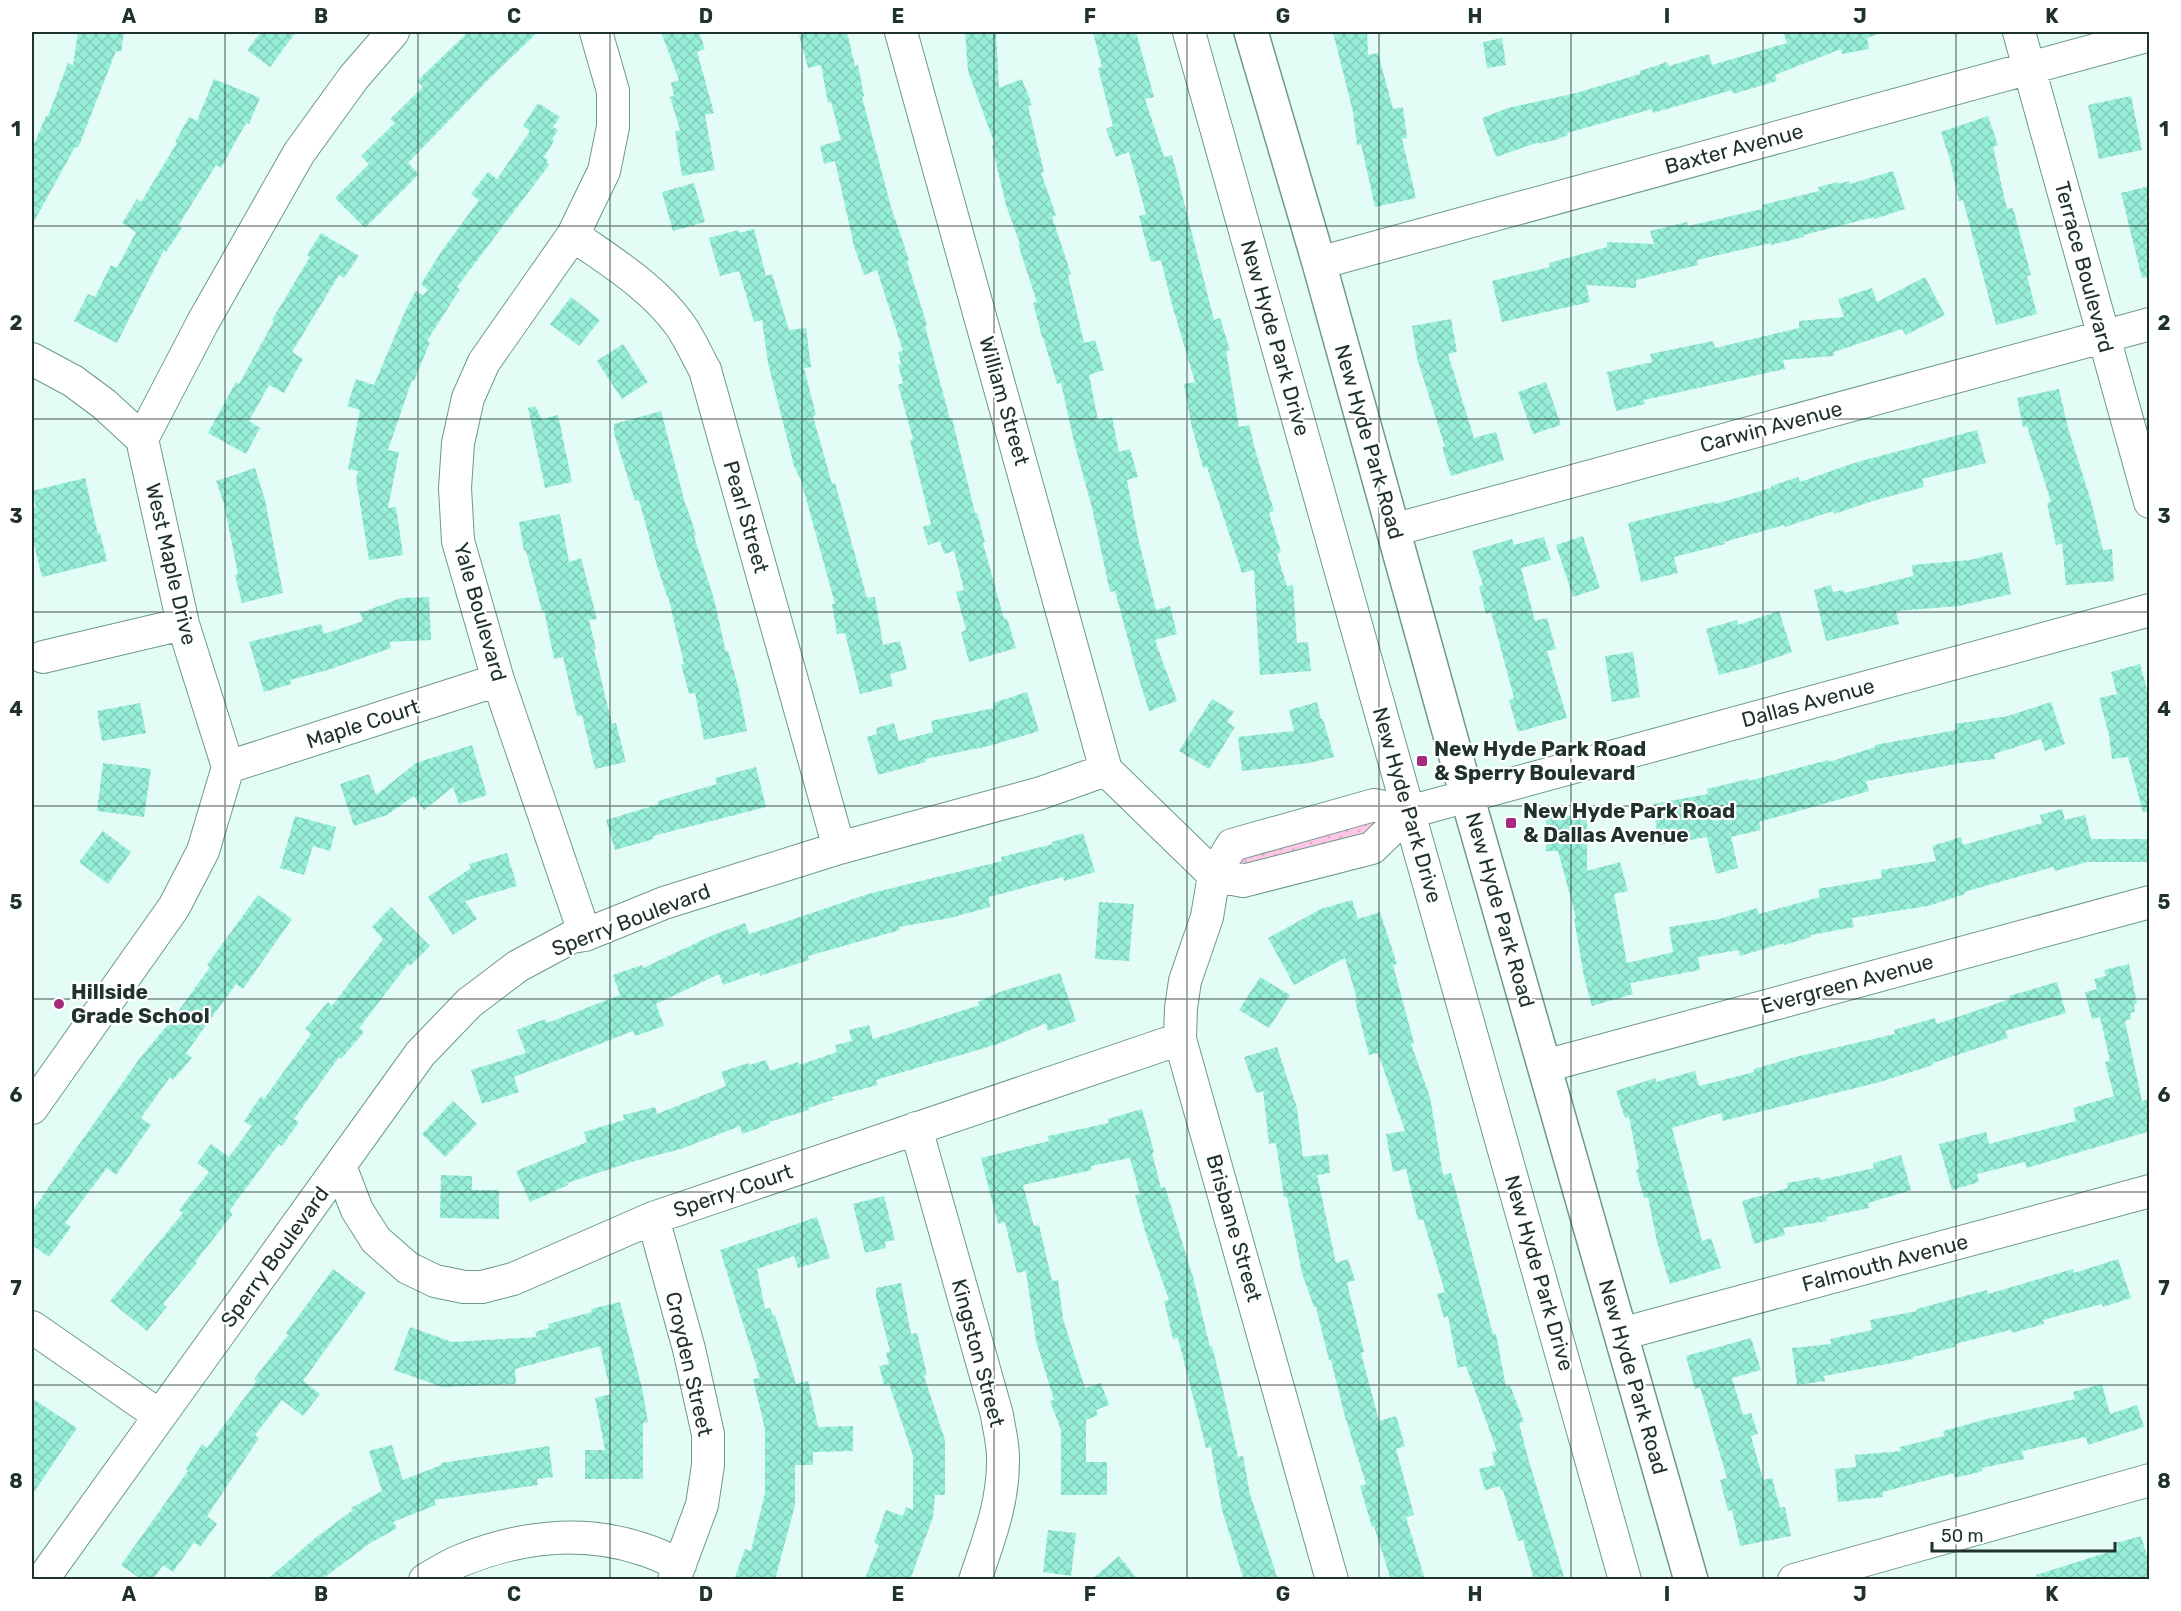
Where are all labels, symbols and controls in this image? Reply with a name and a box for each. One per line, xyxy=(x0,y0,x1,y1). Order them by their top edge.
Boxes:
text: A xyxy=(122,4,137,28)
text: B xyxy=(314,4,328,28)
text: C xyxy=(507,4,521,28)
text: D xyxy=(699,4,713,28)
text: E xyxy=(892,4,904,28)
text: F xyxy=(1084,4,1096,28)
text: G xyxy=(1276,4,1290,28)
text: H xyxy=(1468,4,1482,28)
text: I xyxy=(1664,4,1670,28)
text: J xyxy=(1853,4,1867,28)
text: K xyxy=(2045,4,2059,28)
text: 1 xyxy=(11,117,21,141)
text: 1 xyxy=(2159,117,2169,141)
street label: Baxter Avenue xyxy=(1662,118,1806,179)
street label: Terrace Boulevard xyxy=(2050,179,2119,355)
street label: New Hyde Park Drive xyxy=(1236,237,1315,439)
text: 2 xyxy=(10,311,23,335)
text: 2 xyxy=(2158,311,2171,335)
street label: William Street xyxy=(974,333,1035,468)
street label: New Hyde Park Road xyxy=(1330,342,1409,542)
street label: Carwin Avenue xyxy=(1697,396,1845,458)
street label: Pearl Street xyxy=(719,458,774,576)
street label: West Maple Drive xyxy=(141,480,202,647)
text: 3 xyxy=(9,504,23,528)
text: 3 xyxy=(2157,504,2171,528)
street label: Yale Boulevard xyxy=(449,539,512,684)
street label: Dallas Avenue xyxy=(1739,673,1877,732)
street label: Maple Court xyxy=(303,693,423,754)
text: 4 xyxy=(9,697,23,721)
text: 4 xyxy=(2157,697,2171,721)
street label: New Hyde Park Drive xyxy=(1368,704,1447,906)
place label: New Hyde Park Road & Sperry Boulevard xyxy=(1434,736,1646,785)
marker: New Hyde Park Road & Sperry Boulevard xyxy=(1415,754,1429,768)
place label: New Hyde Park Road & Dallas Avenue xyxy=(1523,798,1735,847)
street label: New Hyde Park Road xyxy=(1461,810,1540,1010)
marker: New Hyde Park Road & Dallas Avenue xyxy=(1504,816,1518,830)
street label: Sperry Boulevard xyxy=(548,878,714,961)
text: 5 xyxy=(10,890,23,914)
text: 5 xyxy=(2158,890,2171,914)
street label: Evergreen Avenue xyxy=(1758,948,1936,1019)
place label: Hillside Grade School xyxy=(71,979,210,1028)
marker: Hillside Grade School xyxy=(52,997,66,1011)
text: 6 xyxy=(9,1083,23,1107)
text: 6 xyxy=(2157,1083,2171,1107)
street label: Brisbane Street xyxy=(1201,1151,1267,1304)
street label: Sperry Court xyxy=(670,1158,796,1223)
street label: New Hyde Park Drive xyxy=(1500,1172,1579,1374)
street label: Sperry Boulevard xyxy=(215,1182,334,1332)
street label: Falmouth Avenue xyxy=(1799,1228,1971,1297)
text: 7 xyxy=(10,1276,22,1300)
street label: Kingston Street xyxy=(947,1276,1010,1430)
text: 7 xyxy=(2158,1276,2170,1300)
street label: New Hyde Park Road xyxy=(1594,1277,1673,1477)
street label: Croyden Street xyxy=(661,1289,718,1439)
text: 8 xyxy=(9,1469,23,1493)
text: 8 xyxy=(2157,1469,2171,1493)
scale bar xyxy=(1932,1515,2115,1553)
text: 50 m xyxy=(1941,1525,1984,1547)
text: A xyxy=(122,1582,137,1606)
text: B xyxy=(314,1582,328,1606)
text: C xyxy=(507,1582,521,1606)
text: D xyxy=(699,1582,713,1606)
text: E xyxy=(892,1582,904,1606)
text: F xyxy=(1084,1582,1096,1606)
text: G xyxy=(1276,1582,1290,1606)
text: H xyxy=(1468,1582,1482,1606)
text: I xyxy=(1664,1582,1670,1606)
text: J xyxy=(1853,1582,1867,1606)
text: K xyxy=(2045,1582,2059,1606)

